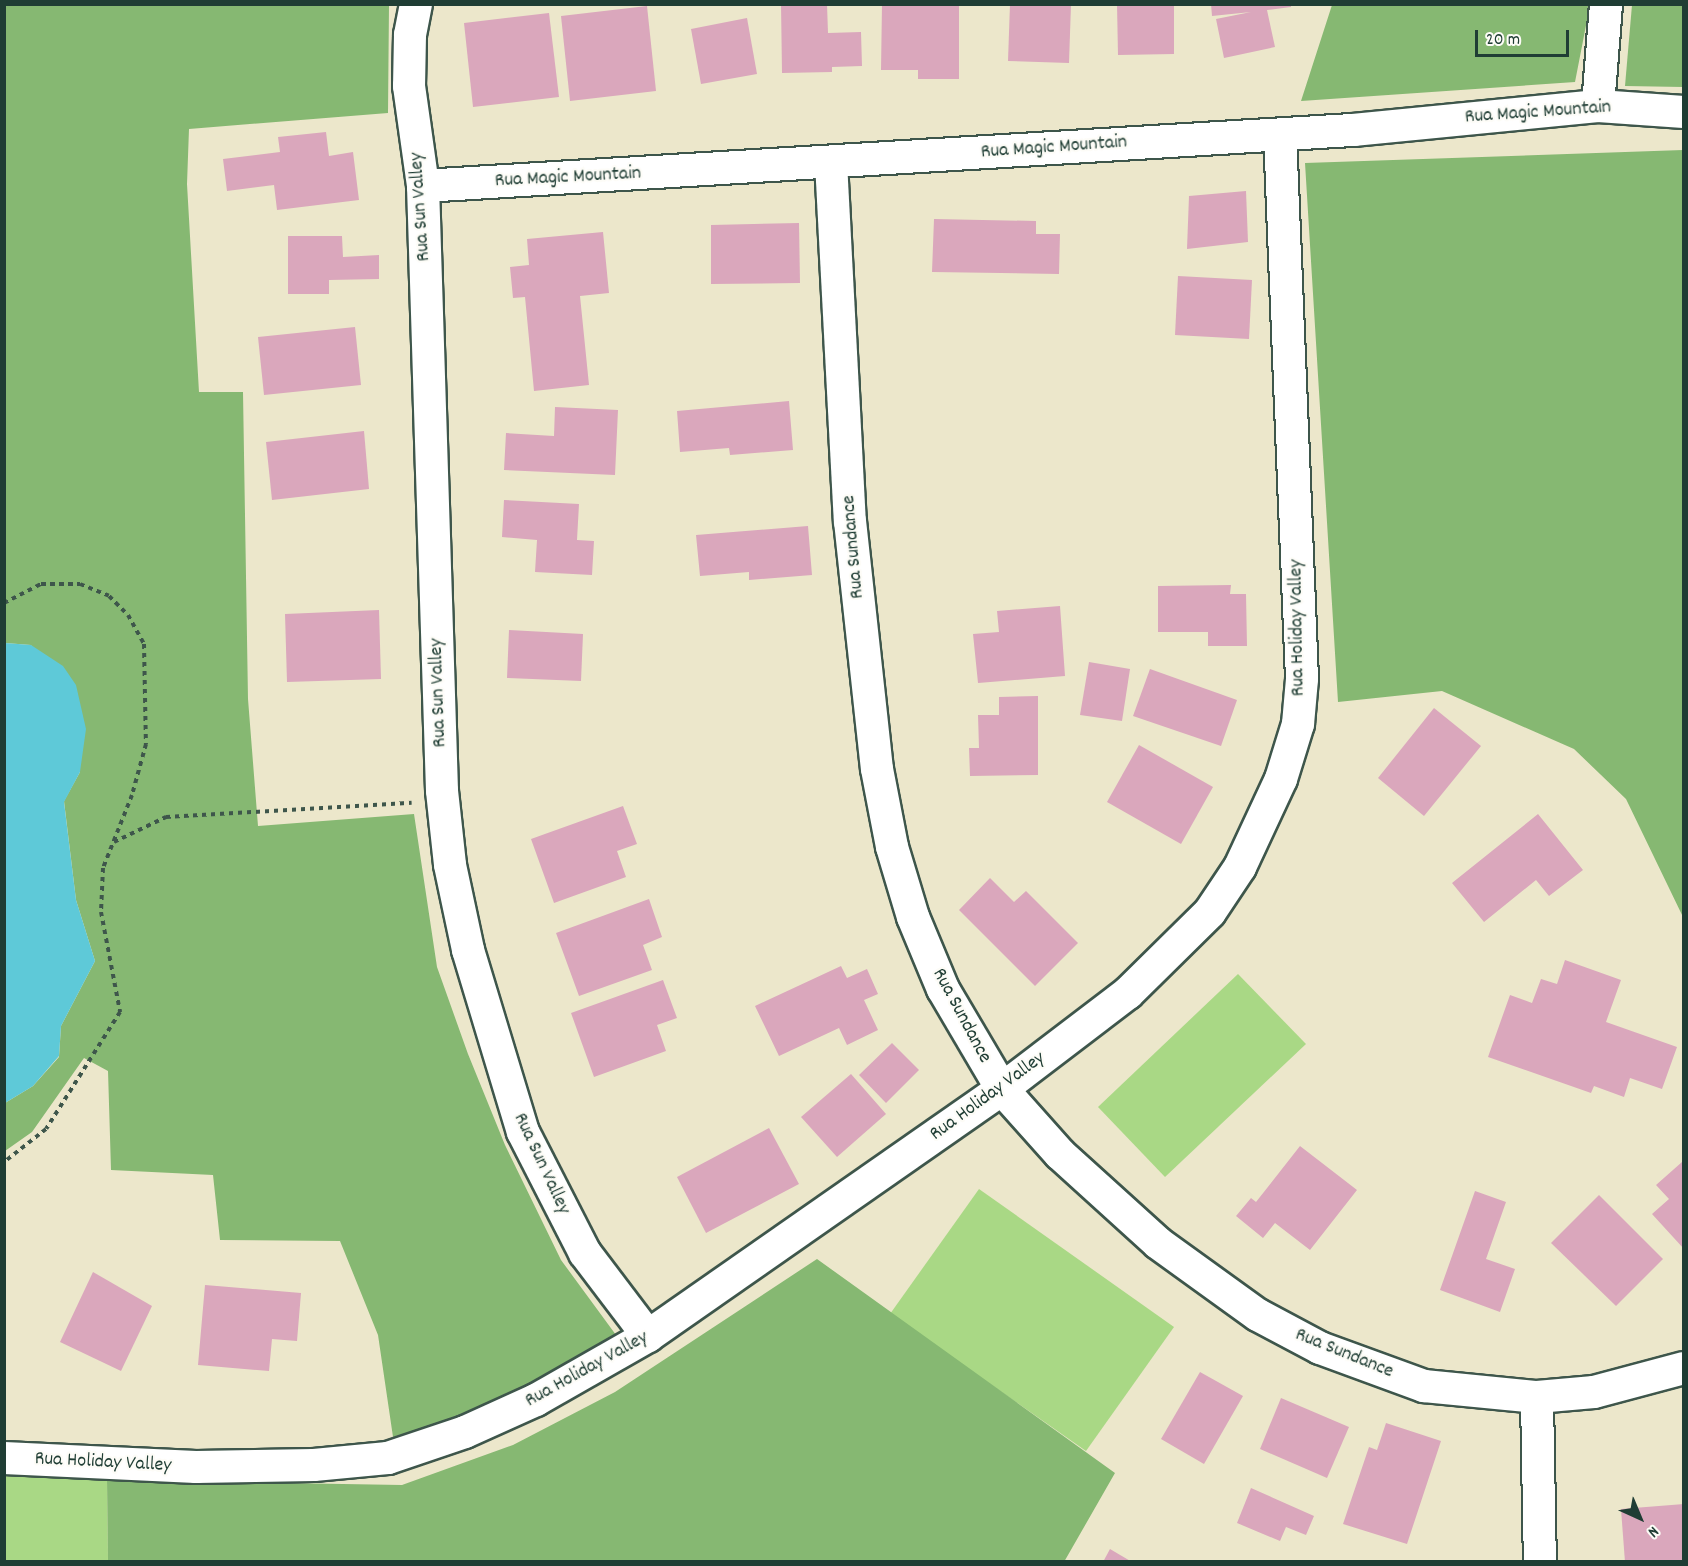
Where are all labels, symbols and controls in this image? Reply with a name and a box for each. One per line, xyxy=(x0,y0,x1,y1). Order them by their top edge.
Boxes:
scale bar xyxy=(1478,18,1572,56)
text: 20 m xyxy=(1486,28,1520,53)
street label: Rua Magic Mountain xyxy=(1464,96,1612,130)
street label: Rua Magic Mountain xyxy=(980,131,1128,165)
street label: Rua Sun Valley xyxy=(405,152,437,262)
street label: Rua Magic Mountain xyxy=(494,162,642,194)
street label: Rua Sundance xyxy=(838,494,870,600)
street label: Rua Holiday Valley xyxy=(1285,559,1311,697)
street label: Rua Sun Valley xyxy=(425,638,453,748)
street label: Rua Sundance xyxy=(926,965,996,1067)
street label: Rua Holiday Valley xyxy=(926,1047,1050,1147)
street label: Rua Sun Valley xyxy=(507,1110,575,1218)
street label: Rua Sundance xyxy=(1291,1323,1397,1385)
street label: Rua Holiday Valley xyxy=(521,1326,653,1414)
street label: Rua Holiday Valley xyxy=(34,1447,172,1479)
north arrow xyxy=(1610,1488,1670,1548)
text: N xyxy=(1642,1520,1664,1542)

